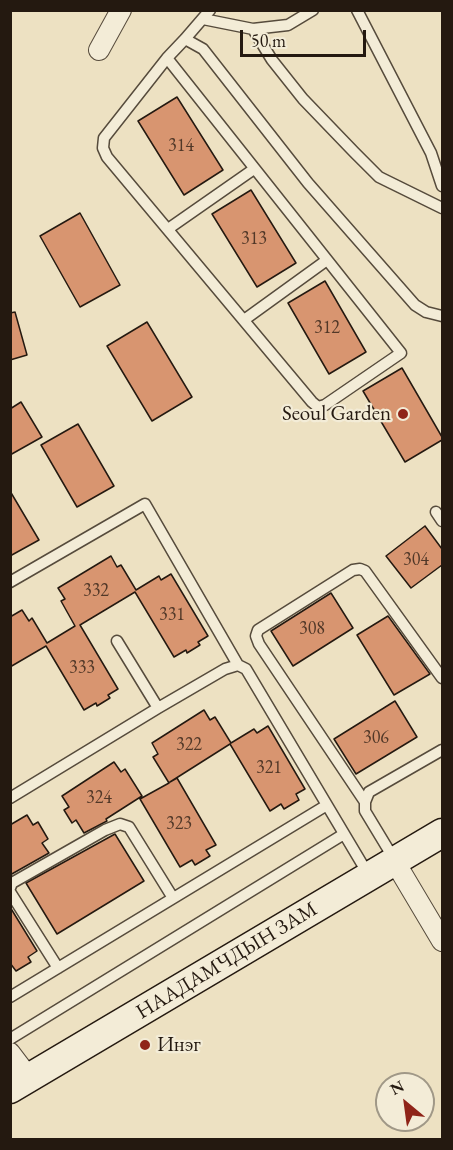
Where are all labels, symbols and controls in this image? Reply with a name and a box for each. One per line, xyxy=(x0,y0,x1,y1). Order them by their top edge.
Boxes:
scale bar xyxy=(243,18,369,56)
text: 50 m xyxy=(251,29,286,52)
house number: 314 xyxy=(168,135,194,157)
house number: 313 xyxy=(241,228,267,250)
house number: 312 xyxy=(314,317,340,339)
place label: Seoul Garden xyxy=(282,401,391,427)
marker: Seoul Garden xyxy=(396,407,410,421)
house number: 304 xyxy=(403,549,429,571)
house number: 332 xyxy=(83,580,109,602)
house number: 331 xyxy=(159,604,185,626)
house number: 308 xyxy=(299,618,325,640)
house number: 333 xyxy=(69,657,95,679)
house number: 306 xyxy=(363,727,389,749)
house number: 322 xyxy=(176,734,202,756)
house number: 321 xyxy=(256,757,282,779)
house number: 324 xyxy=(86,787,112,809)
house number: 323 xyxy=(166,813,192,835)
street label: НААДАМЧДЫН ЗАМ xyxy=(132,897,322,1025)
place label: Инэг xyxy=(157,1032,201,1058)
marker: Инэг xyxy=(138,1038,152,1052)
north arrow xyxy=(375,1072,435,1132)
text: N xyxy=(386,1075,408,1100)

